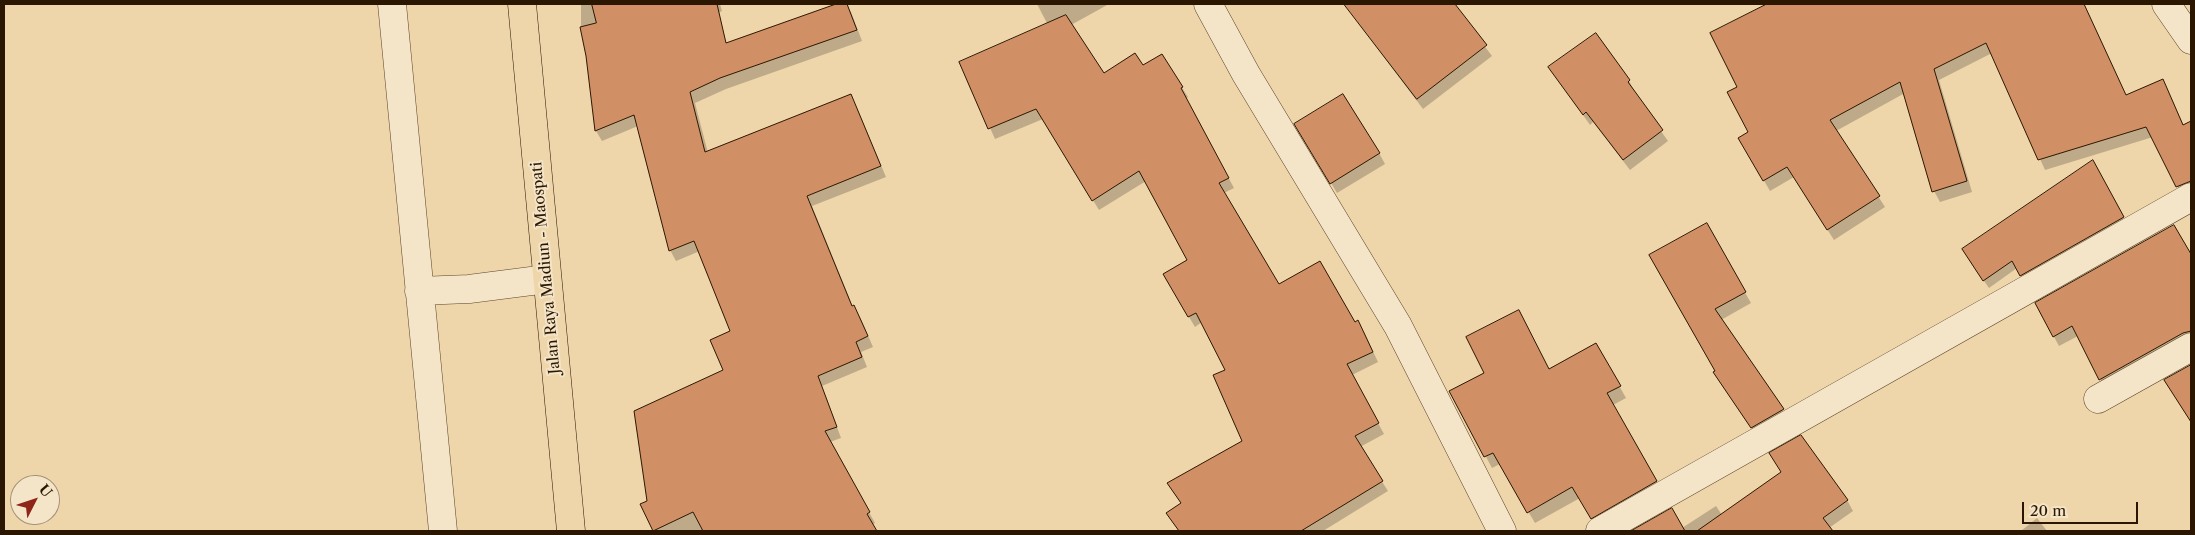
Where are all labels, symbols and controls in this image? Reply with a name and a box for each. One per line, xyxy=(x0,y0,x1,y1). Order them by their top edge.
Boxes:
street label: Jalan Raya Madiun - Maospati xyxy=(528,161,564,375)
north arrow xyxy=(10,475,60,525)
text: U xyxy=(35,481,56,501)
scale bar xyxy=(2025,492,2141,524)
text: 20 m xyxy=(2030,501,2066,520)

